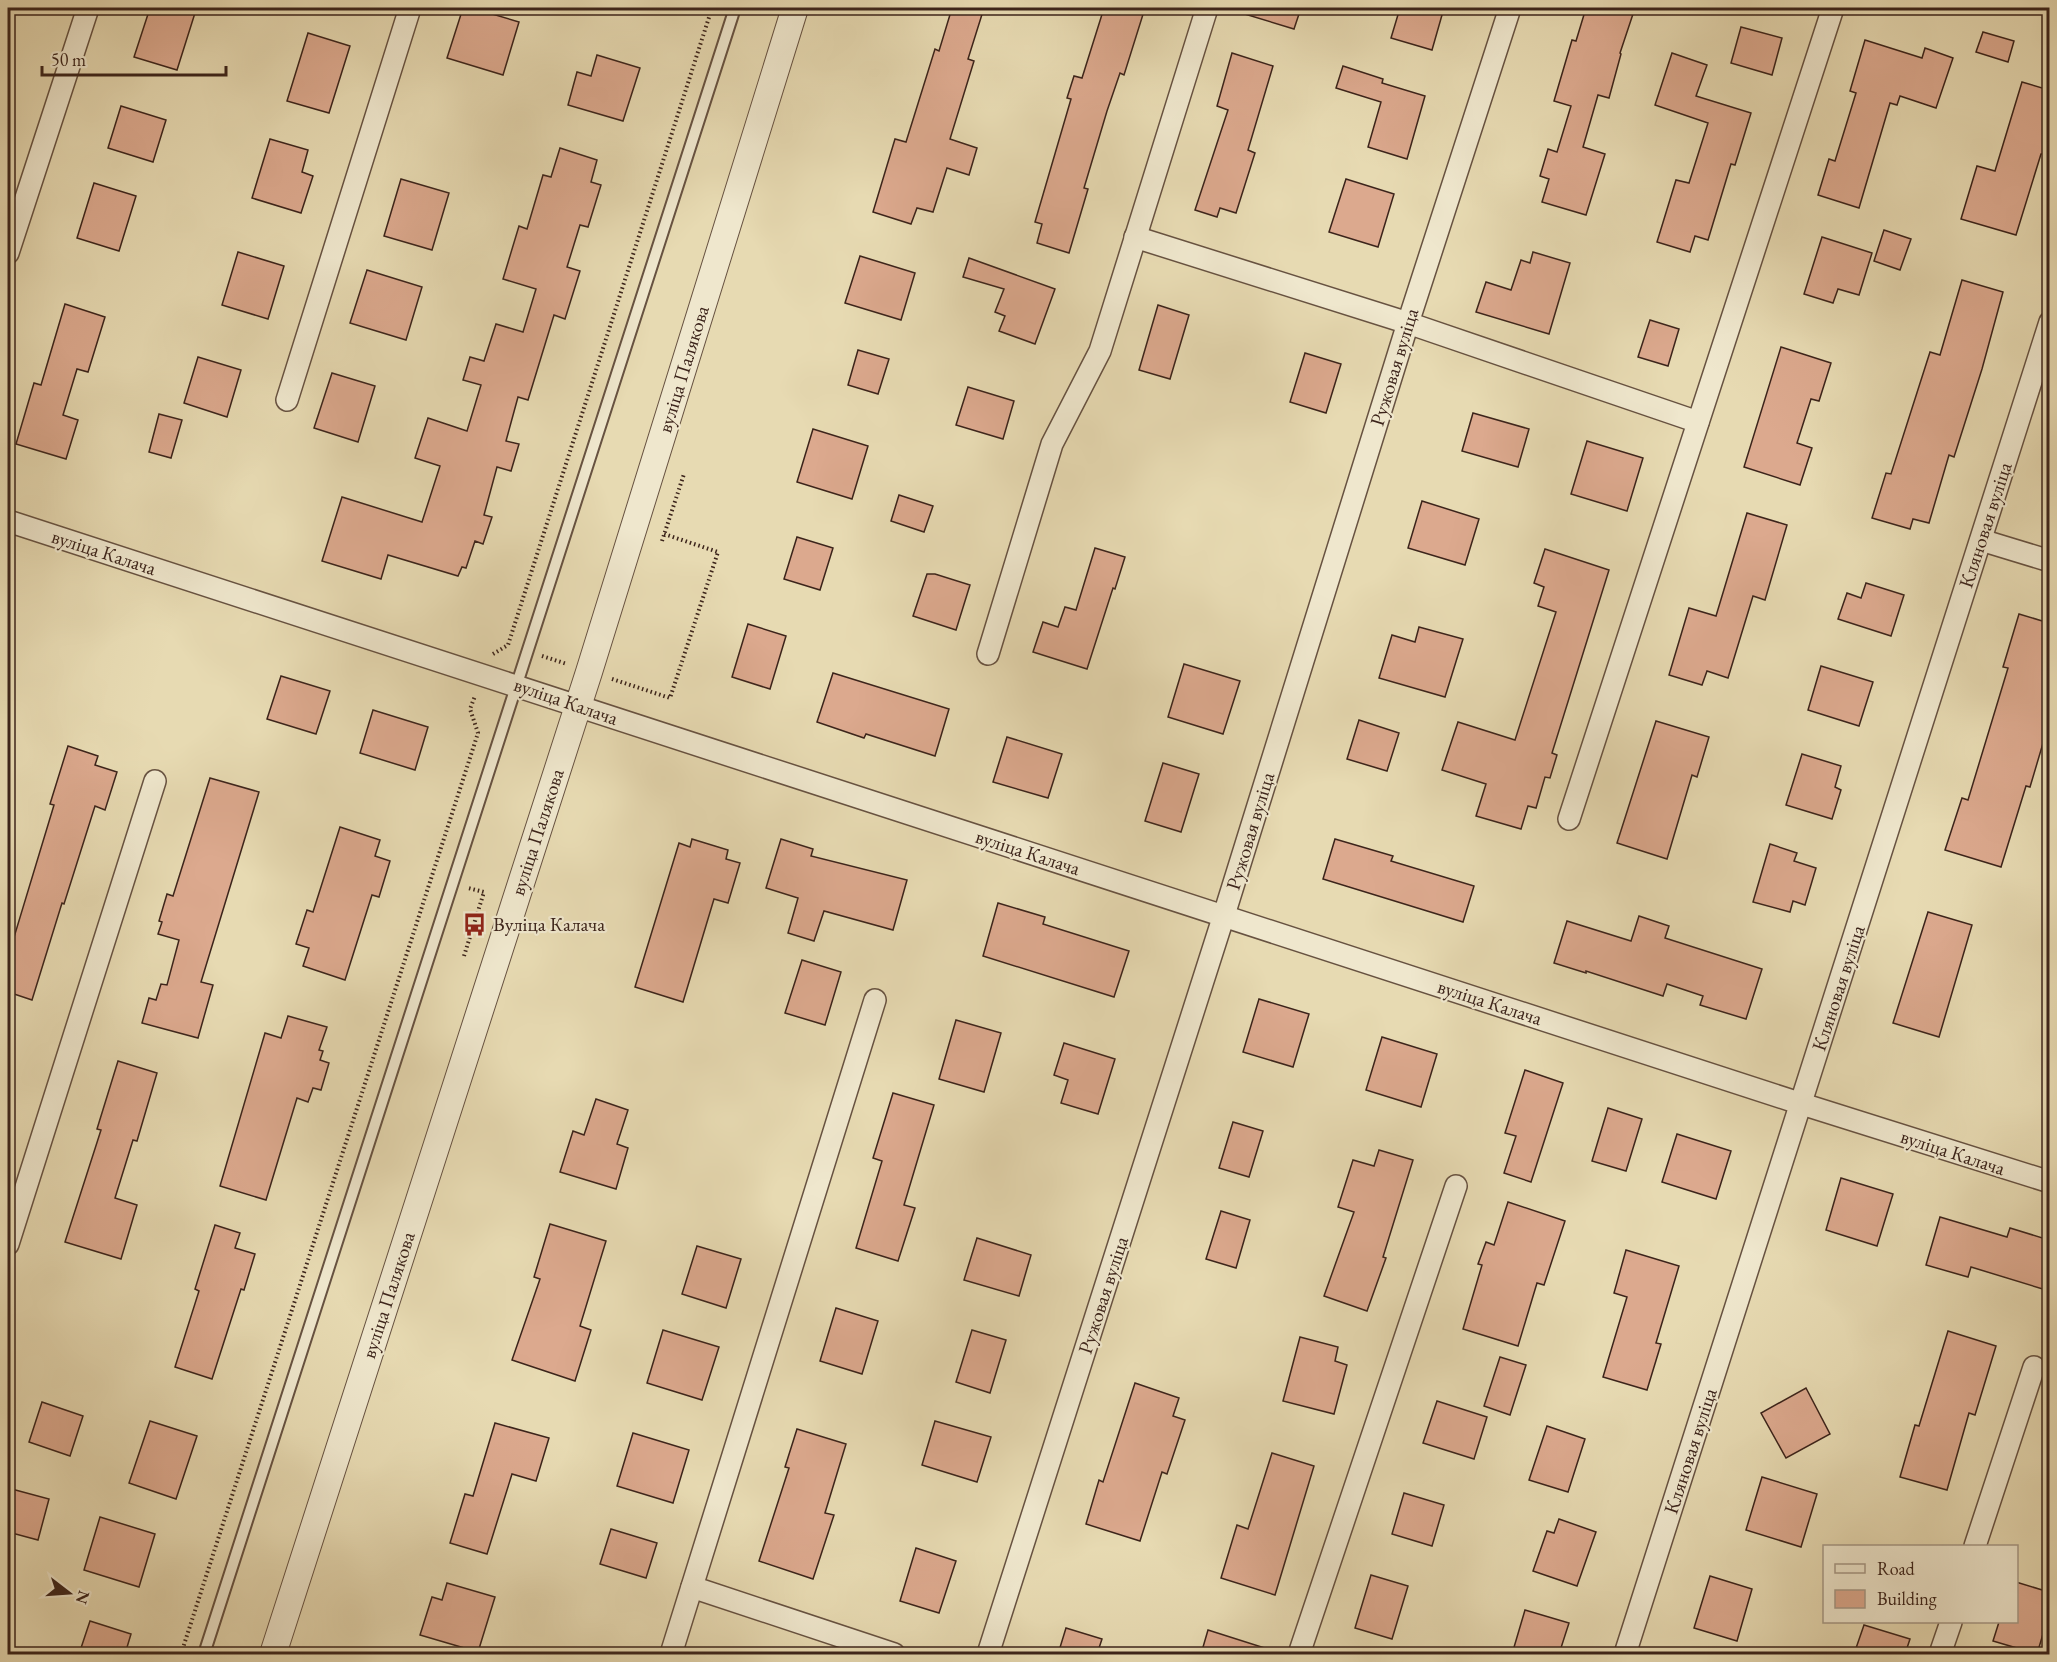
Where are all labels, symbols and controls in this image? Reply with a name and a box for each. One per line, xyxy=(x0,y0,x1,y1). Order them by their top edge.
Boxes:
scale bar xyxy=(42,39,226,77)
text: 50 m xyxy=(51,48,86,71)
street label: вуліца Палякова xyxy=(651,302,715,436)
street label: Ружовая вуліца xyxy=(1364,305,1424,429)
street label: Кляновая вуліца xyxy=(1952,459,2018,591)
street label: вуліца Калача xyxy=(48,523,160,581)
street label: вуліца Калача xyxy=(510,671,622,731)
street label: вуліца Палякова xyxy=(504,765,570,899)
street label: Ружовая вуліца xyxy=(1220,769,1280,893)
street label: вуліца Калача xyxy=(972,823,1084,881)
bus stop icon: Вуліца Калача xyxy=(462,911,488,937)
place label: Вуліца Калача xyxy=(493,911,605,937)
street label: Кляновая вуліца xyxy=(1805,922,1871,1054)
street label: вуліца Калача xyxy=(1434,973,1546,1031)
street label: вуліца Калача xyxy=(1897,1123,2009,1181)
street label: вуліца Палякова xyxy=(355,1228,421,1362)
street label: Ружовая вуліца xyxy=(1072,1233,1134,1357)
street label: Кляновая вуліца xyxy=(1657,1385,1723,1517)
legend xyxy=(1823,1545,2018,1623)
text: Road xyxy=(1877,1557,1916,1580)
north arrow xyxy=(39,1563,99,1623)
text: Building xyxy=(1877,1587,1937,1610)
text: N xyxy=(71,1588,95,1607)

